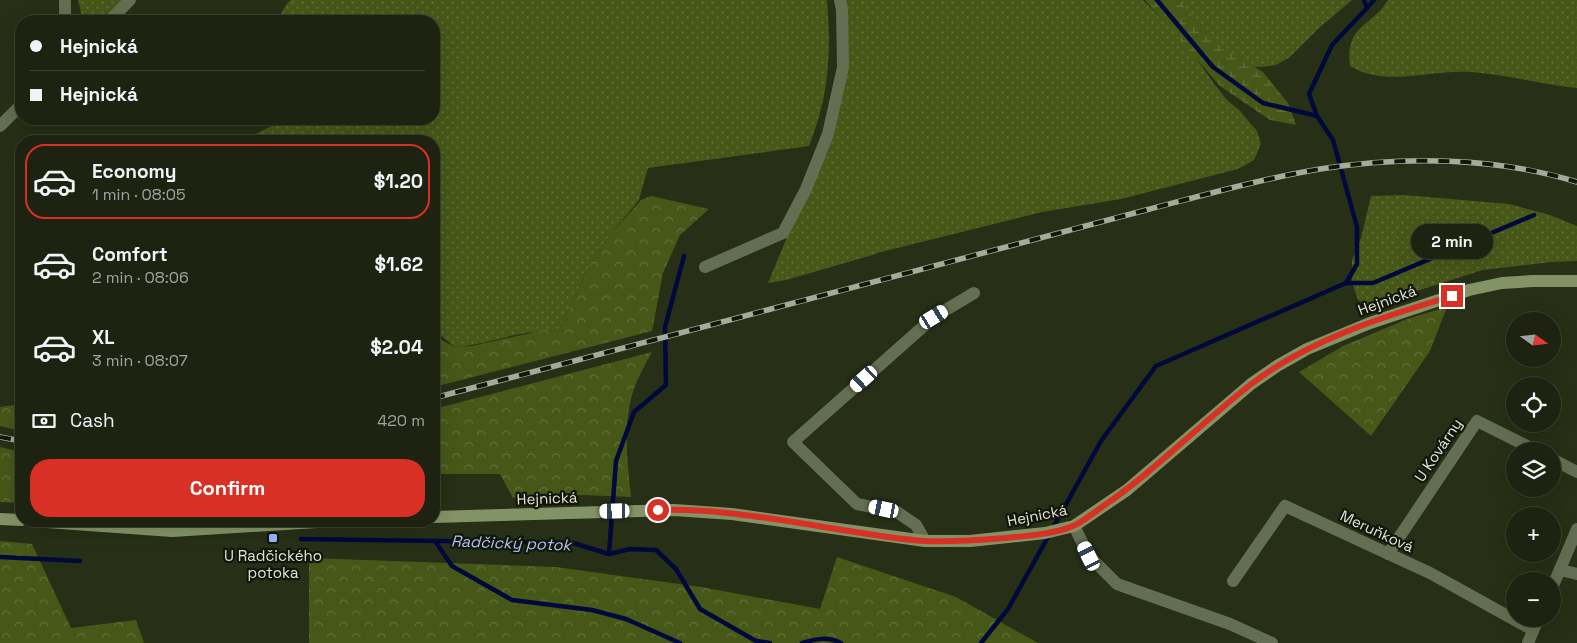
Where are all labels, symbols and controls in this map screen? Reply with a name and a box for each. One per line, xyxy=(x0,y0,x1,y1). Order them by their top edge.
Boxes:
text: Hejnická xyxy=(60,34,138,59)
text: Hejnická xyxy=(60,82,138,107)
icon: car xyxy=(32,159,77,204)
text: Economy xyxy=(92,159,176,184)
text: $1.20 xyxy=(374,169,423,194)
text: 1 min · 08:05 xyxy=(92,184,186,205)
callout: 2 min xyxy=(1411,224,1493,258)
text: 2 min xyxy=(1431,231,1473,252)
icon: car xyxy=(32,242,77,287)
text: Comfort xyxy=(92,242,168,267)
text: $1.62 xyxy=(374,252,423,277)
text: 2 min · 08:06 xyxy=(92,267,189,288)
street label: Hejnická xyxy=(1355,281,1419,319)
route end xyxy=(1441,285,1463,307)
car xyxy=(917,303,950,331)
north arrow xyxy=(1506,312,1561,368)
map controls xyxy=(1506,312,1561,627)
icon: car xyxy=(32,325,77,370)
text: XL xyxy=(92,325,115,350)
text: $2.04 xyxy=(370,335,423,360)
text: 3 min · 08:07 xyxy=(92,350,188,371)
car xyxy=(847,363,880,395)
button: locate xyxy=(1506,377,1561,432)
icon: cash xyxy=(30,407,58,435)
text: Cash xyxy=(70,408,115,433)
text: 420 m xyxy=(377,410,425,431)
street label: U Kovárny xyxy=(1410,415,1466,485)
button: layers xyxy=(1506,442,1561,497)
button: Confirm xyxy=(30,459,425,517)
street label: Hejnická xyxy=(516,487,578,509)
route start xyxy=(647,499,669,521)
car xyxy=(867,499,900,519)
street label: Hejnická xyxy=(1005,500,1069,530)
car xyxy=(599,503,630,519)
street label: Meruňková xyxy=(1337,506,1417,556)
button: + xyxy=(1506,507,1561,562)
water label: Radčický potok xyxy=(450,530,574,556)
marker: U Radčického potoka xyxy=(267,532,279,544)
car xyxy=(1075,539,1102,573)
place label: U Radčického potoka xyxy=(224,546,322,582)
button: − xyxy=(1506,572,1561,627)

